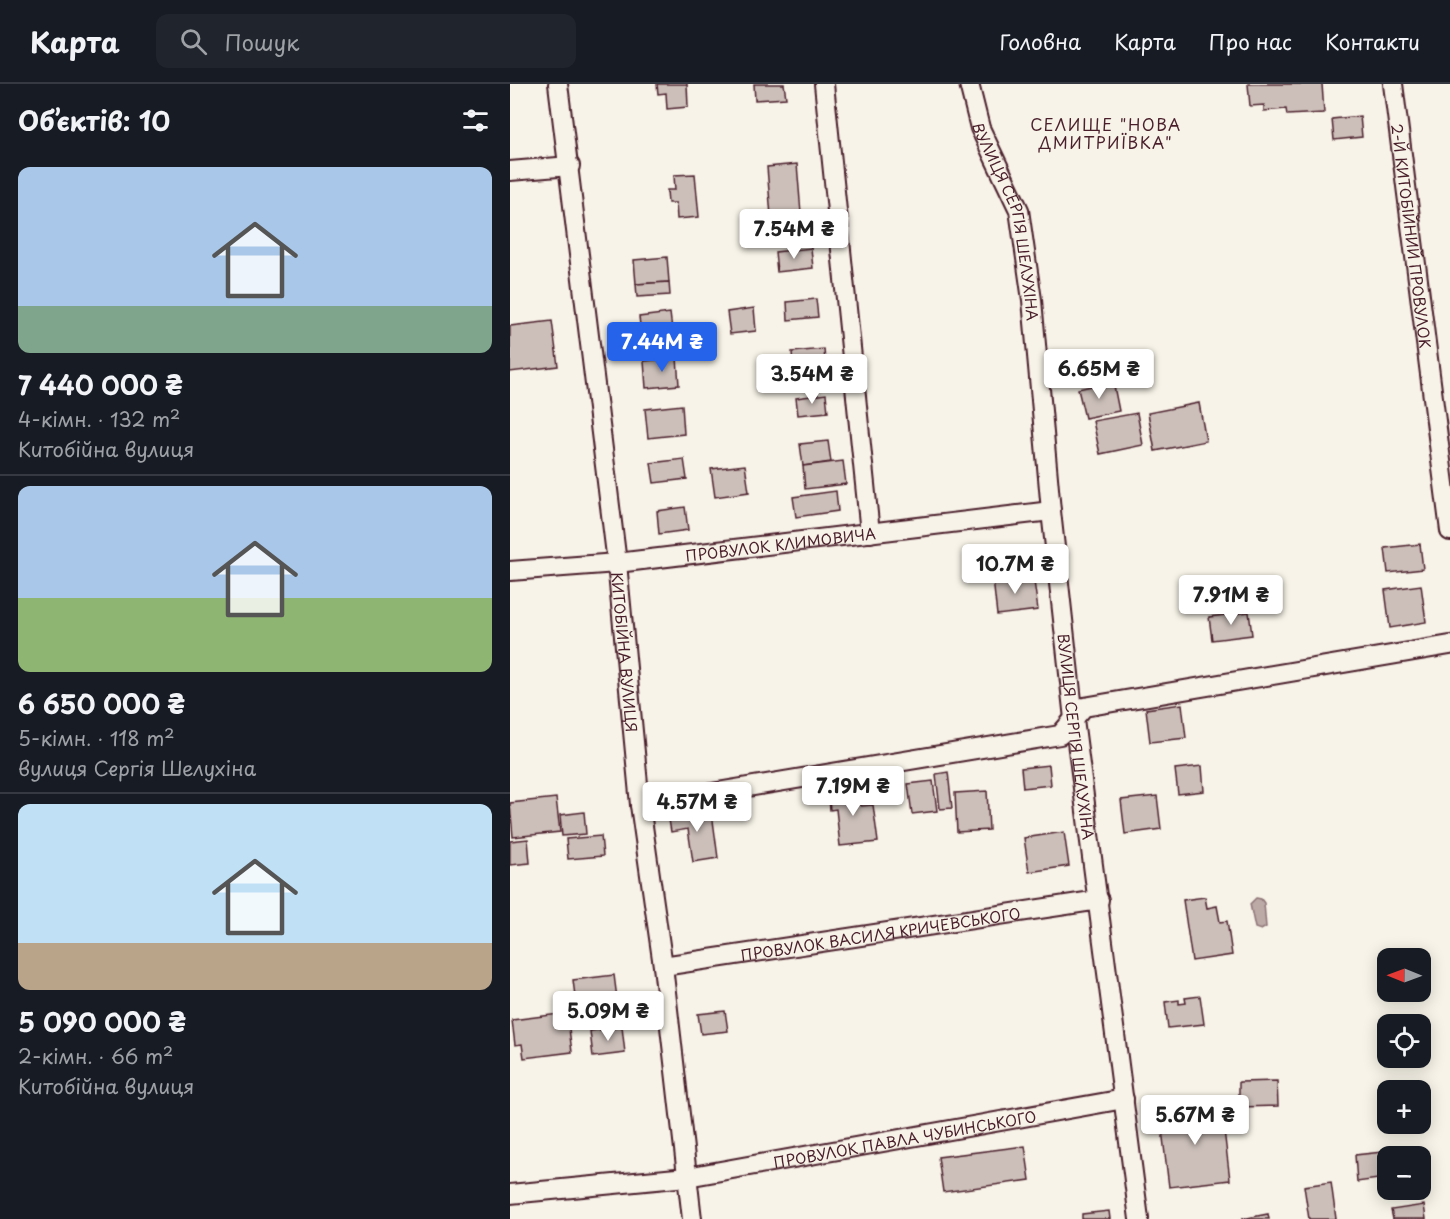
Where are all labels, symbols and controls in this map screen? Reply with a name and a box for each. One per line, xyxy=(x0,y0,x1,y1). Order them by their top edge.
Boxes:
search box xyxy=(156,14,576,68)
text: Карта xyxy=(30,20,120,63)
icon: search xyxy=(177,25,210,58)
text: Пошук xyxy=(225,25,299,58)
text: Головна xyxy=(1000,25,1081,57)
text: Карта xyxy=(1114,25,1176,57)
text: Про нас xyxy=(1209,25,1292,57)
text: Контакти xyxy=(1325,25,1420,57)
text: Об’єктів: 10 xyxy=(18,101,170,140)
icon: filters xyxy=(459,104,492,137)
district label: СЕЛИЩЕ "НОВА ДМИТРИЇВКА" xyxy=(1030,112,1182,154)
street label: ВУЛИЦЯ СЕРГІЯ ШЕЛУХІНА xyxy=(968,120,1045,322)
street label: 2-Й КИТОБІЙНИЙ ПРОВУЛОК xyxy=(1387,122,1438,350)
icon: home xyxy=(201,206,309,314)
pin: 7.54M ₴ xyxy=(739,209,849,260)
text: 7.54M ₴ xyxy=(754,213,835,243)
pin: 7.44M ₴ xyxy=(607,322,717,373)
text: 7.44M ₴ xyxy=(621,326,703,356)
pin: 6.65M ₴ xyxy=(1044,349,1154,400)
text: 6.65M ₴ xyxy=(1058,353,1140,383)
pin: 3.54M ₴ xyxy=(757,354,867,405)
text: 3.54M ₴ xyxy=(770,358,854,388)
text: 7 440 000 ₴ xyxy=(18,365,183,404)
text: 4-кімн. · 132 m² xyxy=(18,404,180,434)
text: Китобійна вулиця xyxy=(18,434,194,464)
street label: ПРОВУЛОК КЛИМОВИЧА xyxy=(684,521,877,566)
icon: home xyxy=(201,525,309,633)
pin: 10.7M ₴ xyxy=(960,544,1070,595)
text: 10.7M ₴ xyxy=(976,548,1054,578)
street label: КИТОБІЙНА ВУЛИЦЯ xyxy=(606,571,645,733)
pin: 7.91M ₴ xyxy=(1176,575,1286,626)
text: 7.91M ₴ xyxy=(1193,579,1269,609)
street label: ВУЛИЦЯ СЕРГІЯ ШЕЛУХІНА xyxy=(1053,632,1101,841)
text: 6 650 000 ₴ xyxy=(18,684,185,723)
text: 5-кімн. · 118 m² xyxy=(18,723,175,753)
text: вулиця Сергія Шелухіна xyxy=(18,753,256,783)
pin: 7.19M ₴ xyxy=(798,766,908,817)
text: 7.19M ₴ xyxy=(816,770,890,800)
pin: 4.57M ₴ xyxy=(642,782,752,833)
text: 4.57M ₴ xyxy=(657,786,738,816)
icon: home xyxy=(201,843,309,951)
street label: ПРОВУЛОК ВАСИЛЯ КРИЧЕВСЬКОГО xyxy=(739,901,1022,966)
north arrow xyxy=(1377,948,1431,1002)
map controls xyxy=(1377,948,1431,1200)
pin: 5.09M ₴ xyxy=(553,991,663,1042)
text: 5.09M ₴ xyxy=(567,995,649,1025)
text: 5 090 000 ₴ xyxy=(18,1002,186,1041)
button: locate xyxy=(1377,1014,1431,1068)
text: 2-кімн. · 66 m² xyxy=(18,1041,173,1071)
text: Китобійна вулиця xyxy=(18,1071,194,1101)
button: + xyxy=(1377,1080,1431,1134)
pin: 5.67M ₴ xyxy=(1140,1095,1250,1146)
text: 5.67M ₴ xyxy=(1155,1099,1235,1129)
street label: ПРОВУЛОК ПАВЛА ЧУБИНСЬКОГО xyxy=(772,1103,1038,1173)
button: − xyxy=(1377,1146,1431,1200)

